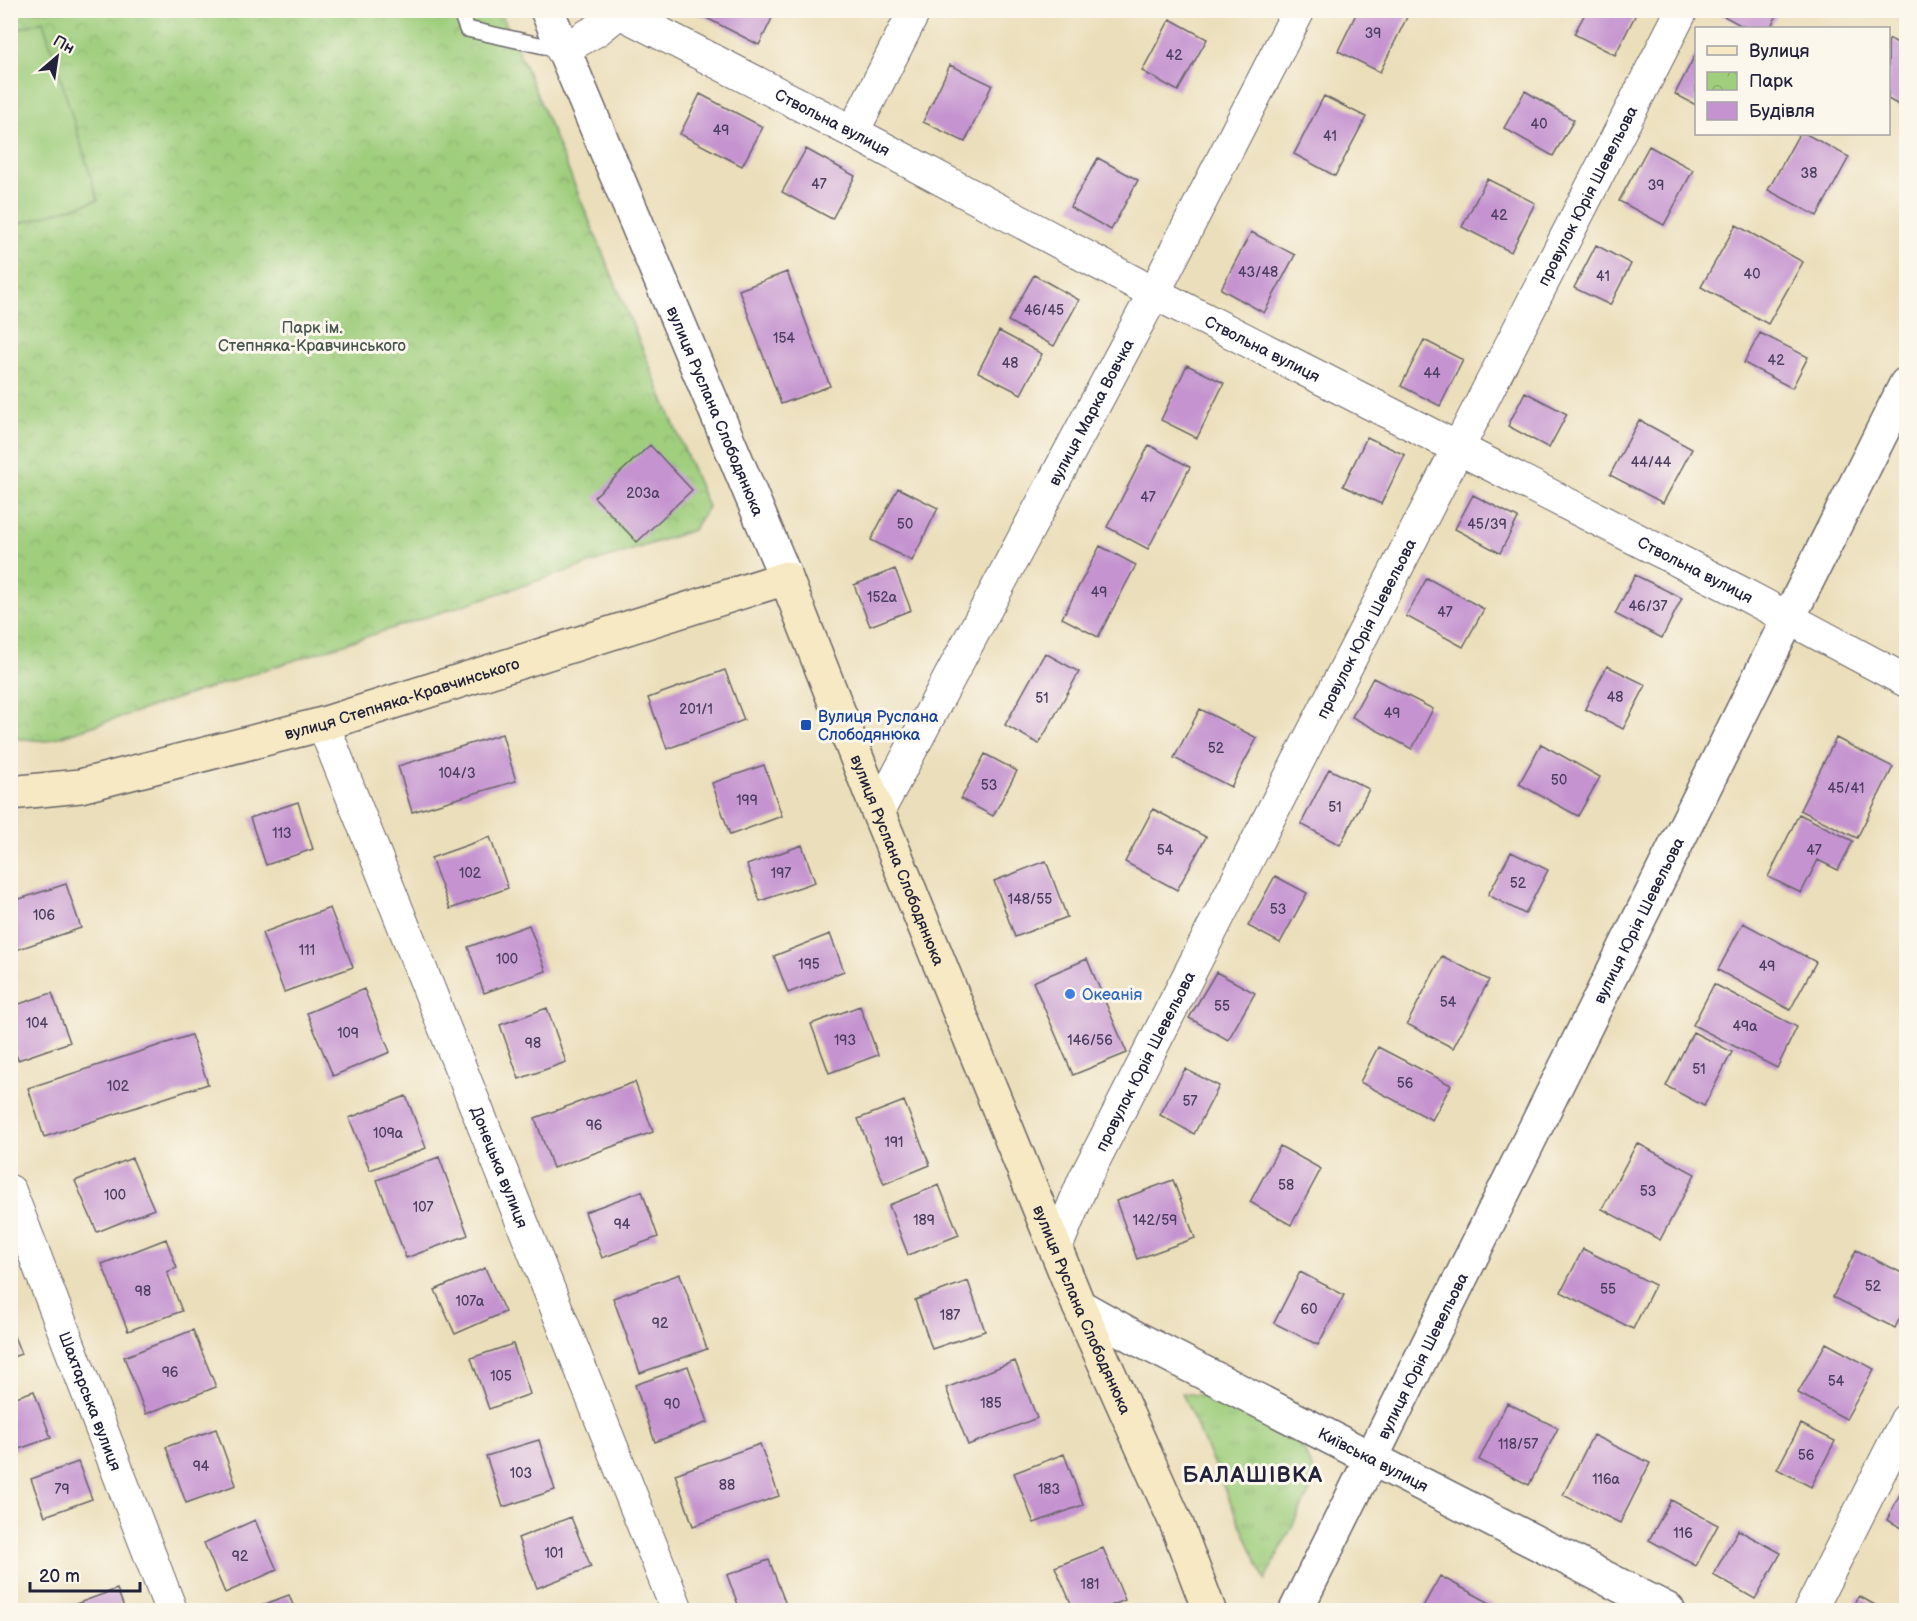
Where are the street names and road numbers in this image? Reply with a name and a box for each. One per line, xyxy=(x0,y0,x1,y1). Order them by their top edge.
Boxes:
street label: Ствольна вулиця xyxy=(771,86,893,161)
street label: провулок Юрія Шевельова xyxy=(1535,103,1643,290)
street label: вулиця Руслана Слободянюка xyxy=(662,304,767,520)
street label: Ствольна вулиця xyxy=(1201,312,1323,387)
street label: вулиця Марка Вовчка xyxy=(1045,336,1139,489)
street label: Ствольна вулиця xyxy=(1634,533,1756,608)
street label: провулок Юрія Шевельова xyxy=(1313,535,1421,722)
street label: вулиця Степняка-Кравчинського xyxy=(283,655,522,744)
street label: вулиця Руслана Слободянюка xyxy=(846,752,948,969)
street label: вулиця Юрія Шевельова xyxy=(1590,834,1689,1007)
street label: провулок Юрія Шевельова xyxy=(1092,968,1200,1155)
street label: Донецька вулиця xyxy=(466,1104,531,1231)
street label: вулиця Руслана Слободянюка xyxy=(1028,1203,1134,1418)
street label: вулиця Юрія Шевельова xyxy=(1374,1270,1473,1443)
street label: Шахтарська вулиця xyxy=(54,1329,125,1474)
street label: Київська вулиця xyxy=(1314,1425,1431,1497)

